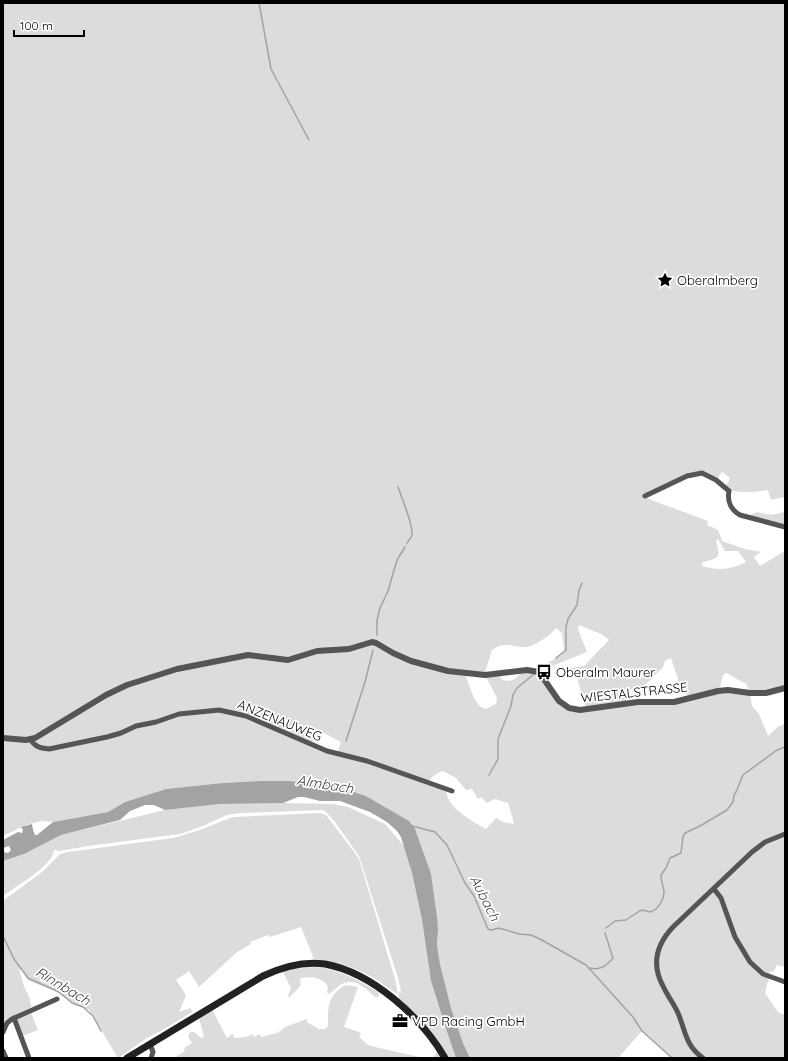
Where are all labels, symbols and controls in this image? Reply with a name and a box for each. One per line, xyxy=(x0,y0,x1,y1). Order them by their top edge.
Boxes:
scale bar xyxy=(14,12,84,38)
text: 100 m xyxy=(20,18,53,33)
place icon: Oberalmberg xyxy=(656,271,674,289)
place label: Oberalmberg xyxy=(677,272,758,288)
bus stop icon: Oberalm Maurer xyxy=(535,663,553,681)
place label: Oberalm Maurer xyxy=(556,664,655,680)
street label: WIESTALSTRASSE xyxy=(580,678,688,706)
street label: ANZENAUWEG xyxy=(235,696,325,744)
water label: Almbach xyxy=(295,771,356,798)
water label: Aubach xyxy=(466,872,505,925)
water label: Rinnbach xyxy=(32,963,95,1010)
office icon: VPD Racing GmbH xyxy=(391,1012,409,1030)
place label: VPD Racing GmbH xyxy=(412,1013,525,1029)

